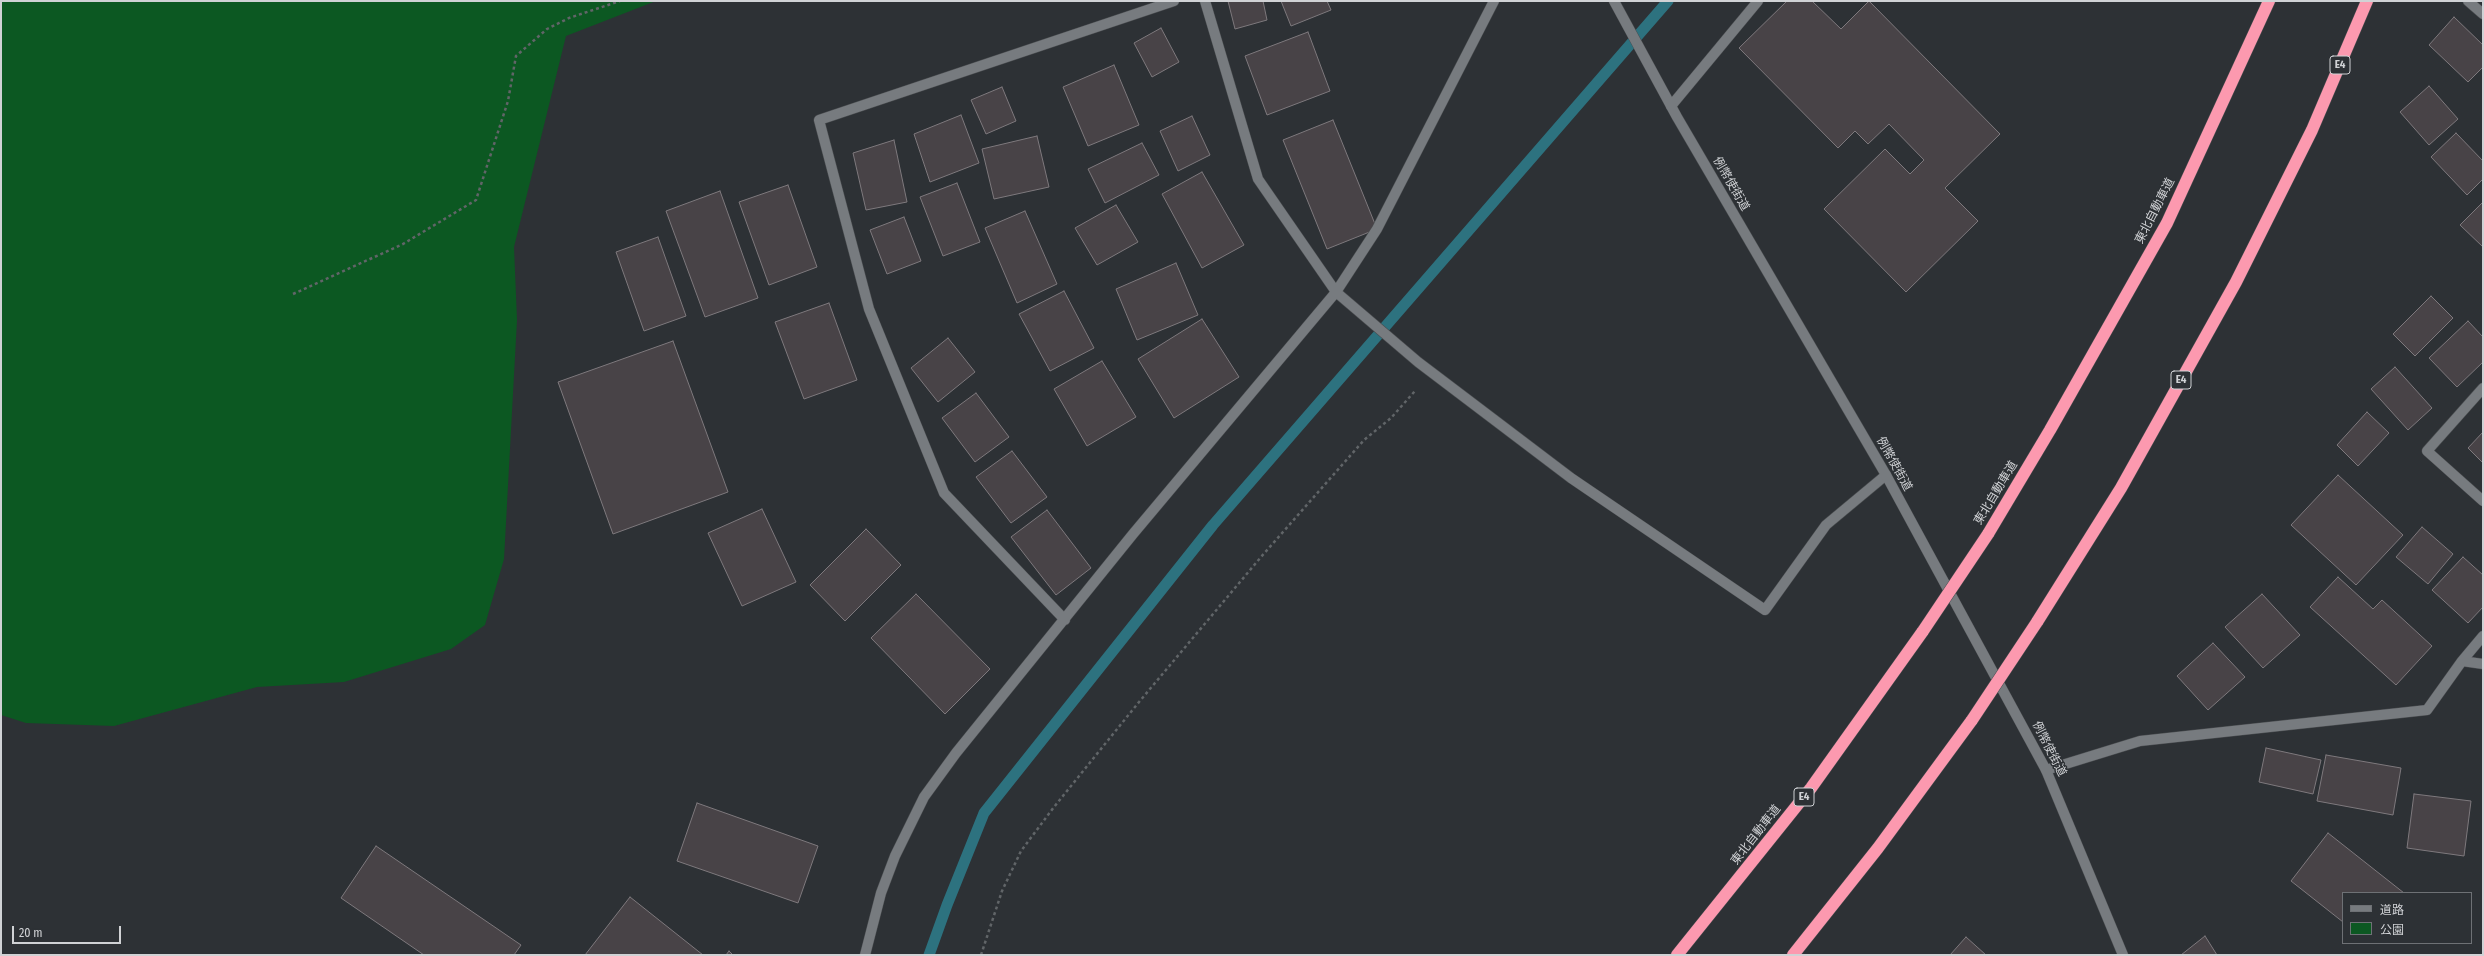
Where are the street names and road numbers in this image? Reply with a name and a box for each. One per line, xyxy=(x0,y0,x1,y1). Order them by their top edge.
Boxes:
road number: E4 xyxy=(2330,56,2350,74)
street label: 例幣使街道 xyxy=(1710,154,1752,214)
street label: 東北自動車道 xyxy=(2132,176,2178,246)
road number: E4 xyxy=(2171,371,2191,389)
street label: 例幣使街道 xyxy=(1873,434,1915,494)
street label: 東北自動車道 xyxy=(1971,458,2021,528)
street label: 例幣使街道 xyxy=(2029,719,2069,779)
road number: E4 xyxy=(1794,788,1814,806)
street label: 東北自動車道 xyxy=(1728,802,1784,868)

